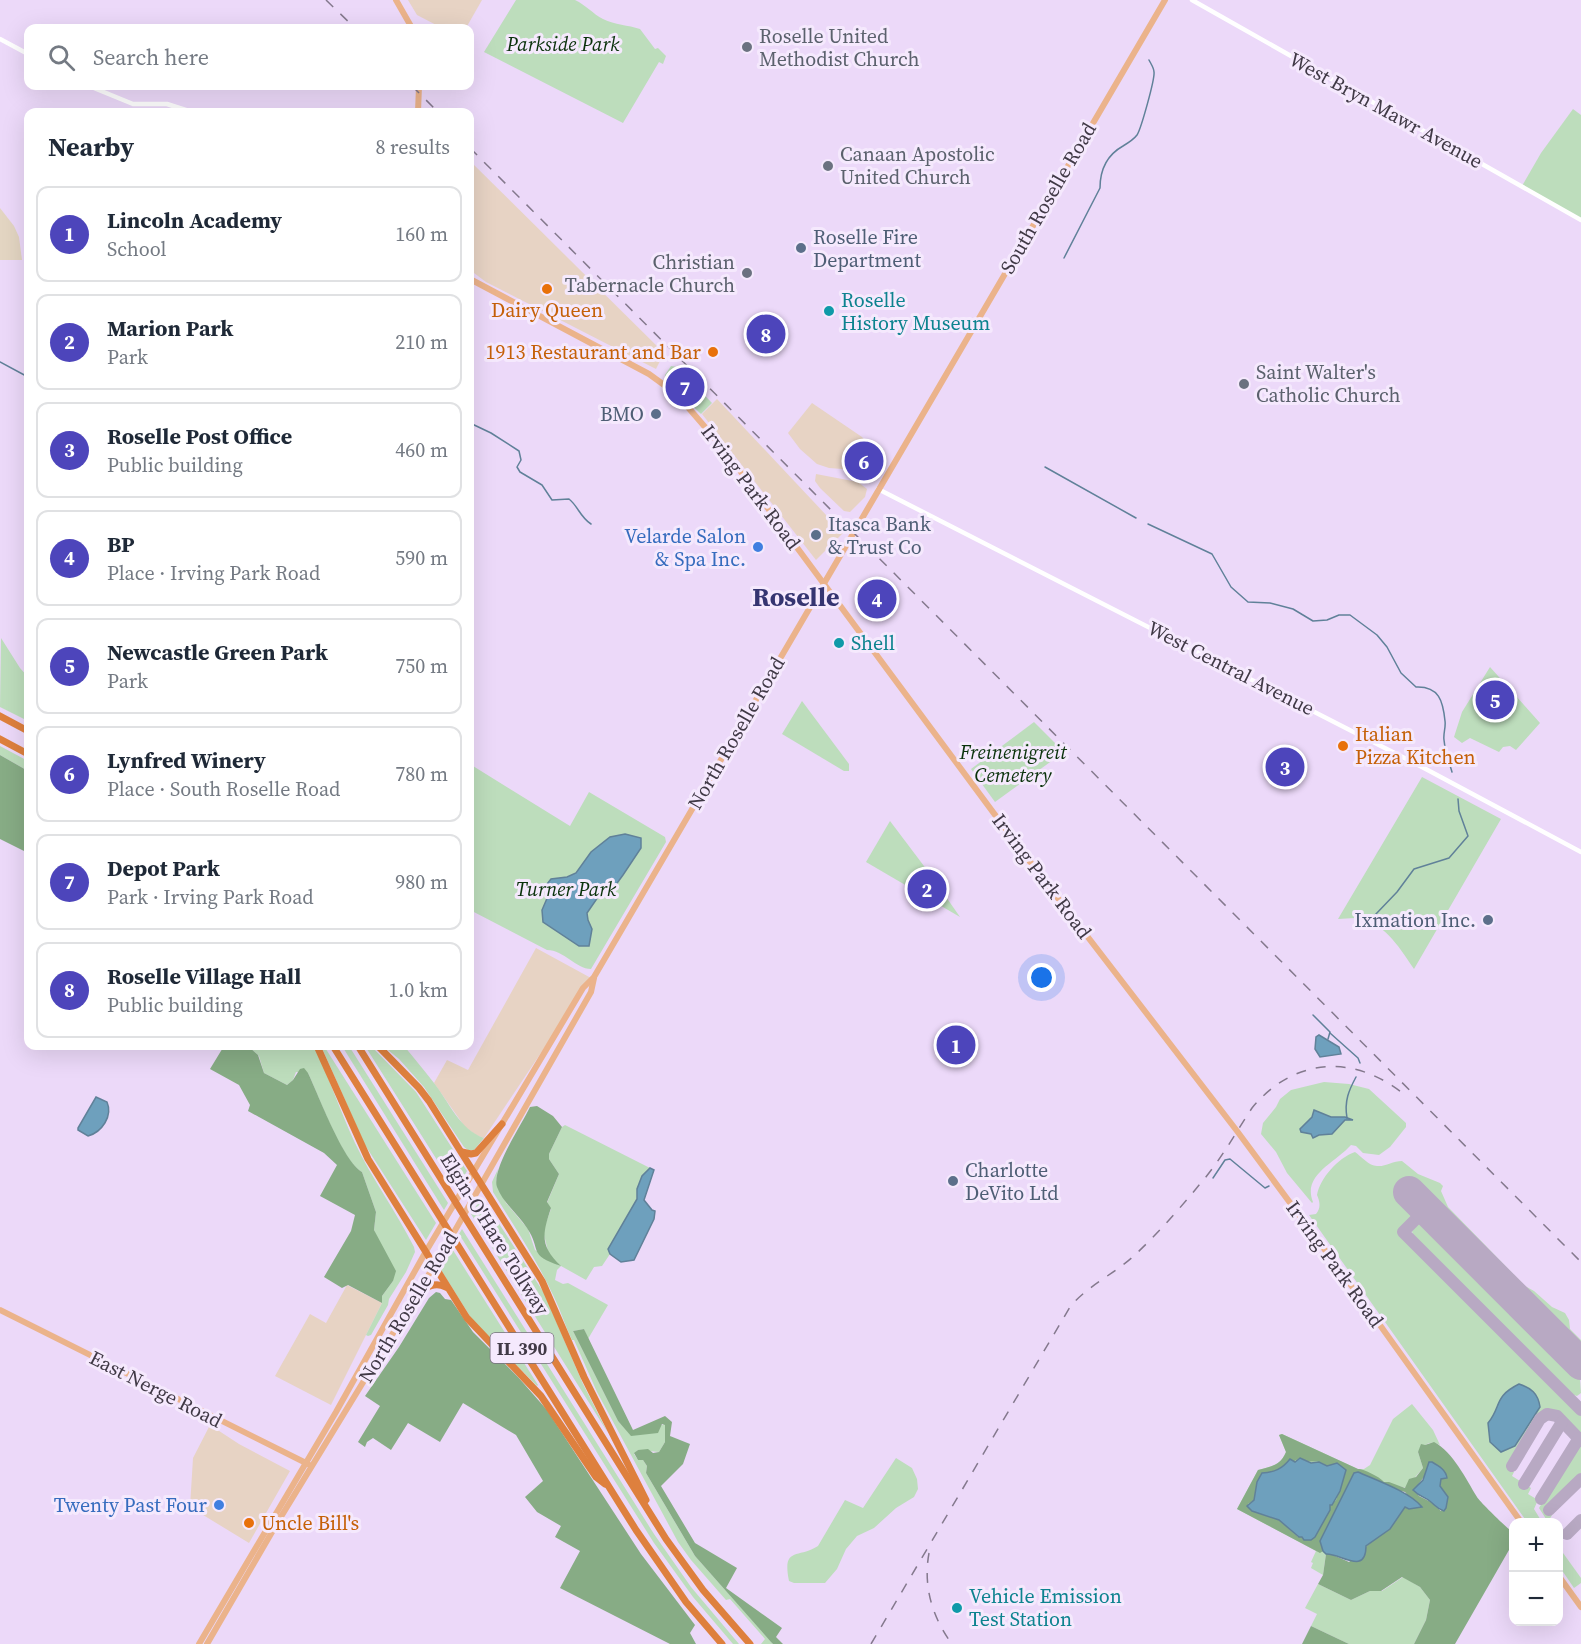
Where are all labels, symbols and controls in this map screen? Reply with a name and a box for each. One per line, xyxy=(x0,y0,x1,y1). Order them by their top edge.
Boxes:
place label: Roselle United Methodist Church xyxy=(759,22,920,73)
search box xyxy=(24,24,474,90)
park label: Parkside Park xyxy=(505,30,620,58)
marker: Roselle United Methodist Church xyxy=(740,40,754,54)
icon: search xyxy=(45,41,78,74)
text: Search here xyxy=(93,42,209,72)
street label: West Bryn Mawr Avenue xyxy=(1284,45,1488,175)
street label: South Roselle Road xyxy=(993,117,1103,279)
text: Nearby xyxy=(48,129,134,165)
text: 8 results xyxy=(375,133,450,161)
place label: Canaan Apostolic United Church xyxy=(840,140,995,191)
marker: Canaan Apostolic United Church xyxy=(821,159,835,173)
text: Lincoln Academy xyxy=(107,205,282,235)
text: 1 xyxy=(64,220,75,248)
text: 160 m xyxy=(395,220,448,248)
place label: Roselle Fire Department xyxy=(813,223,922,274)
text: School xyxy=(107,235,167,263)
marker: Roselle Fire Department xyxy=(794,241,808,255)
place label: Christian Tabernacle Church xyxy=(565,248,735,299)
marker: Christian Tabernacle Church xyxy=(740,266,754,280)
marker: Dairy Queen xyxy=(540,282,554,296)
place label: Roselle History Museum xyxy=(841,286,990,337)
place label: Dairy Queen xyxy=(491,296,603,324)
marker: Roselle History Museum xyxy=(822,304,836,318)
pin: 8 xyxy=(746,312,786,356)
text: Marion Park xyxy=(107,313,233,343)
text: 2 xyxy=(64,328,75,356)
text: 210 m xyxy=(395,328,448,356)
place label: 1913 Restaurant and Bar xyxy=(485,338,702,366)
text: Park xyxy=(107,343,148,371)
marker: 1913 Restaurant and Bar xyxy=(706,345,720,359)
place label: Saint Walter's Catholic Church xyxy=(1256,358,1400,409)
pin: 7 xyxy=(666,364,704,410)
marker: Saint Walter's Catholic Church xyxy=(1237,377,1251,391)
place label: BMO xyxy=(600,400,644,428)
marker: BMO xyxy=(649,407,663,421)
street label: Irving Park Road xyxy=(695,419,808,556)
text: Roselle Post Office xyxy=(107,421,292,451)
text: 3 xyxy=(64,436,75,464)
text: 460 m xyxy=(395,436,448,464)
pin: 6 xyxy=(844,438,884,484)
text: Public building xyxy=(107,451,243,479)
place label: Itasca Bank & Trust Co xyxy=(828,510,931,561)
place label: Velarde Salon & Spa Inc. xyxy=(624,522,746,573)
marker: Itasca Bank & Trust Co xyxy=(809,528,823,542)
text: BP xyxy=(107,529,134,559)
marker: Velarde Salon & Spa Inc. xyxy=(751,540,765,554)
text: 4 xyxy=(64,544,75,572)
text: 590 m xyxy=(395,544,448,572)
text: Place · Irving Park Road xyxy=(107,559,320,587)
pin: 4 xyxy=(858,576,896,622)
district label: Roselle xyxy=(752,579,840,615)
street label: West Central Avenue xyxy=(1143,614,1319,722)
place label: Shell xyxy=(851,629,895,657)
marker: Shell xyxy=(832,636,846,650)
text: Newcastle Green Park xyxy=(107,637,328,667)
street label: North Roselle Road xyxy=(681,651,791,814)
text: 5 xyxy=(64,652,75,680)
text: 750 m xyxy=(395,652,448,680)
text: Park xyxy=(107,667,148,695)
pin: 5 xyxy=(1476,678,1514,722)
place label: Italian Pizza Kitchen xyxy=(1355,720,1476,771)
park label: Freinenigreit Cemetery xyxy=(958,738,1068,789)
marker: Italian Pizza Kitchen xyxy=(1336,739,1350,753)
pin: 3 xyxy=(1266,744,1304,789)
text: Lynfred Winery xyxy=(107,745,266,775)
text: 6 xyxy=(64,760,75,788)
text: 780 m xyxy=(395,760,448,788)
text: Place · South Roselle Road xyxy=(107,775,340,803)
street label: Irving Park Road xyxy=(986,808,1099,945)
text: Depot Park xyxy=(107,853,220,883)
pin: 2 xyxy=(908,866,946,912)
text: 7 xyxy=(64,868,75,896)
text: 980 m xyxy=(395,868,448,896)
park label: Turner Park xyxy=(516,875,617,903)
text: Park · Irving Park Road xyxy=(107,883,314,911)
place label: Ixmation Inc. xyxy=(1354,906,1476,934)
marker: Ixmation Inc. xyxy=(1481,913,1495,927)
text: Roselle Village Hall xyxy=(107,961,301,991)
your location xyxy=(1027,963,1056,992)
text: 8 xyxy=(64,976,75,1004)
text: 1.0 km xyxy=(388,976,448,1004)
text: Public building xyxy=(107,991,243,1019)
pin: 1 xyxy=(936,1022,976,1068)
street label: Elgin-O'Hare Tollway xyxy=(434,1148,557,1321)
place label: Charlotte DeVito Ltd xyxy=(965,1156,1059,1207)
marker: Charlotte DeVito Ltd xyxy=(946,1174,960,1188)
street label: Irving Park Road xyxy=(1279,1195,1391,1334)
street label: North Roselle Road xyxy=(352,1225,465,1388)
road number: IL 390 xyxy=(490,1333,554,1363)
street label: East Nerge Road xyxy=(85,1344,228,1435)
place label: Twenty Past Four xyxy=(54,1491,208,1519)
marker: Twenty Past Four xyxy=(212,1498,226,1512)
place label: Uncle Bill's xyxy=(261,1509,359,1537)
marker: Uncle Bill's xyxy=(242,1516,256,1530)
map controls xyxy=(1509,1518,1563,1626)
button: + xyxy=(1509,1518,1563,1572)
button: − xyxy=(1509,1572,1563,1626)
place label: Vehicle Emission Test Station xyxy=(969,1582,1122,1633)
marker: Vehicle Emission Test Station xyxy=(950,1601,964,1615)

